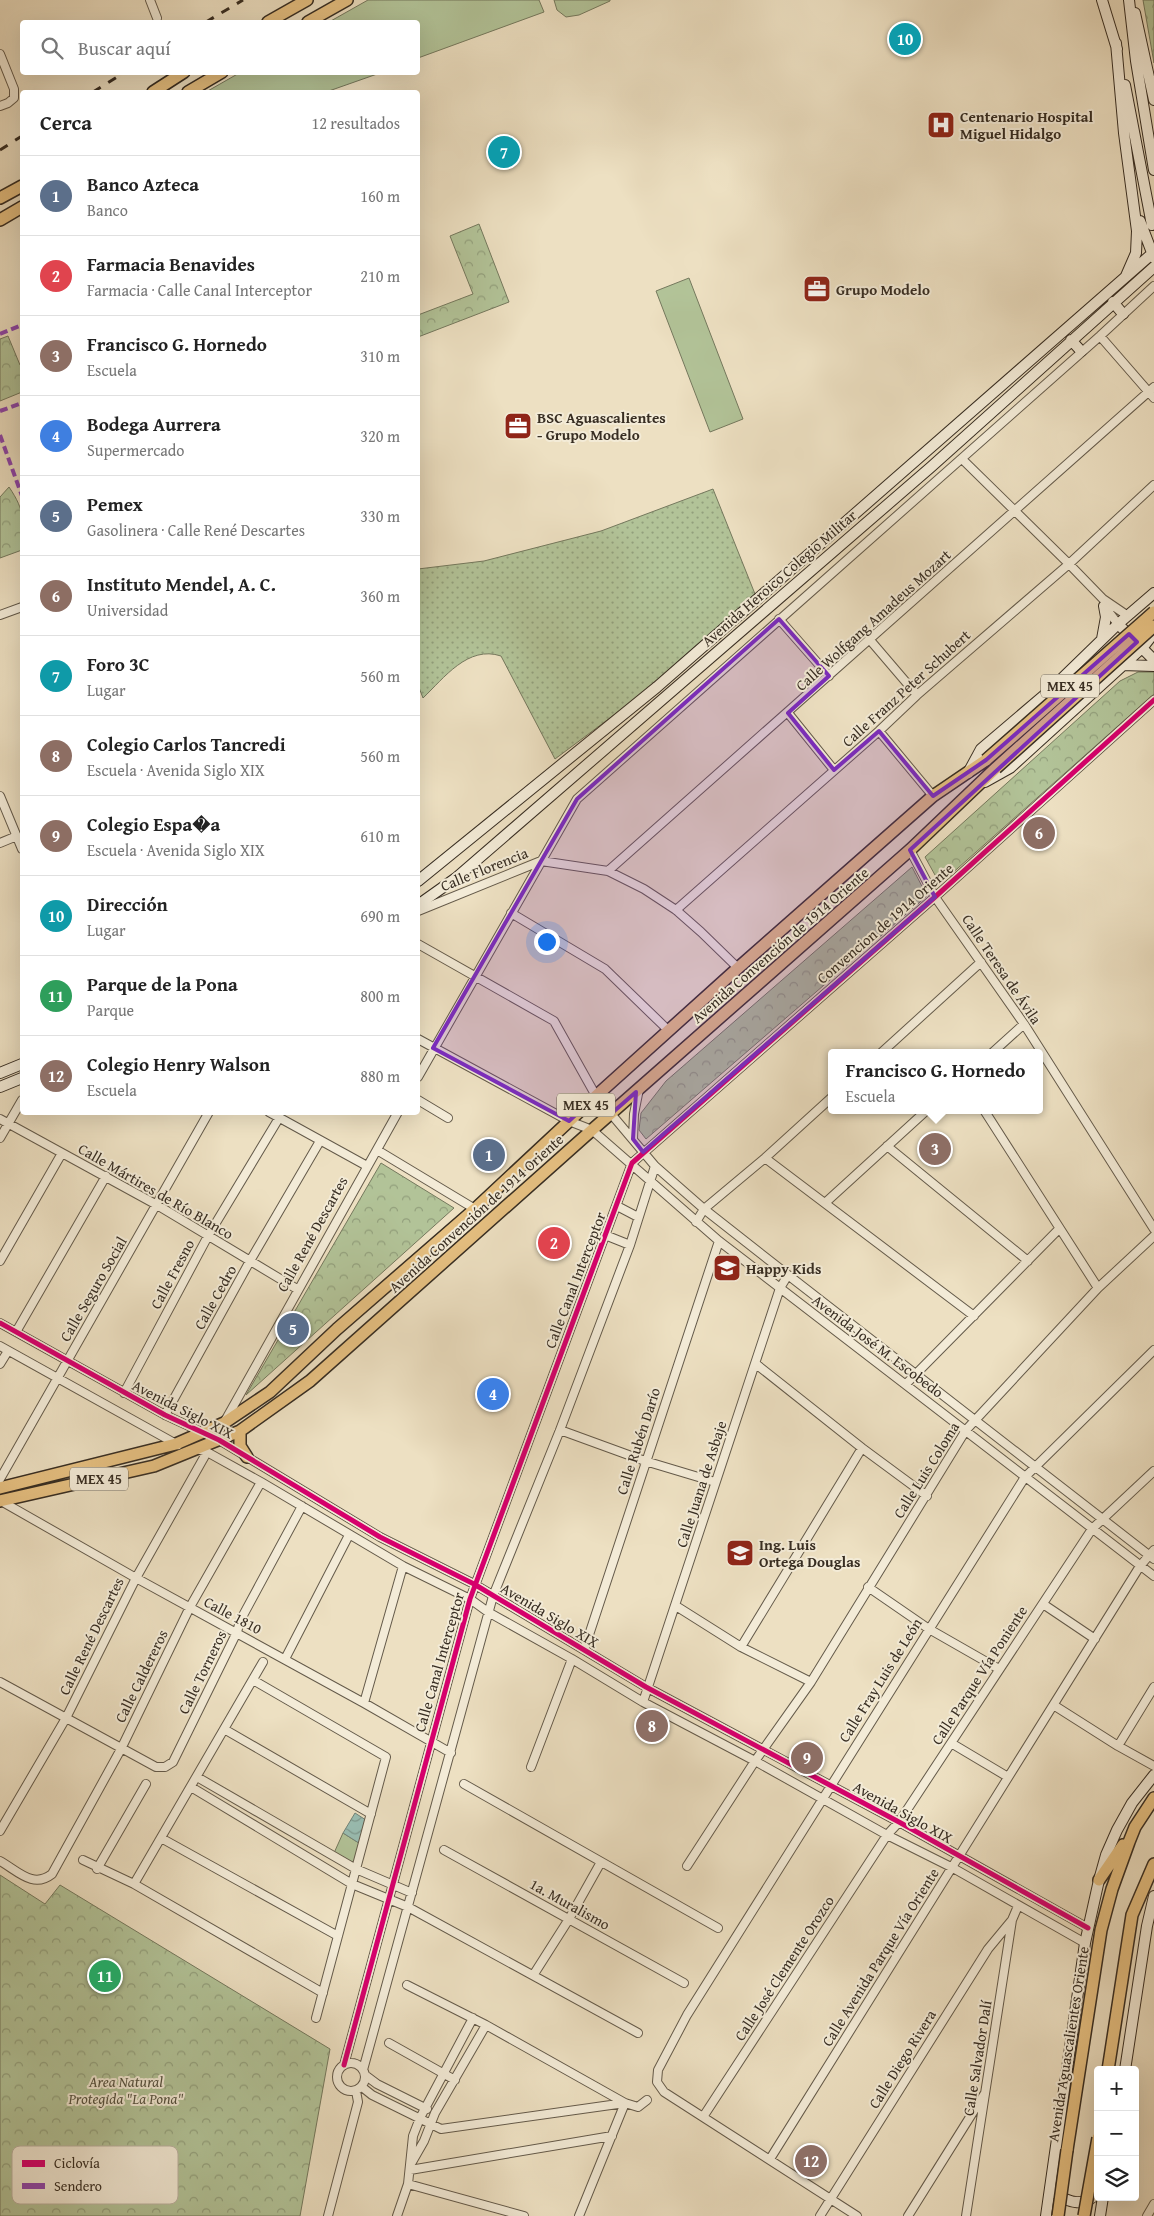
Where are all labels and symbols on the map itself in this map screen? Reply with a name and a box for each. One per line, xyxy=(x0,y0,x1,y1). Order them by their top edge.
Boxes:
pin: 10 xyxy=(889,20,921,58)
place label: Centenario Hospital Miguel Hidalgo xyxy=(960,106,1094,144)
hospital icon: Centenario Hospital Miguel Hidalgo xyxy=(926,110,956,140)
pin: 7 xyxy=(488,133,520,171)
office icon: Grupo Modelo xyxy=(802,274,832,304)
place label: Grupo Modelo xyxy=(836,279,930,300)
place label: BSC Aguascalientes - Grupo Modelo xyxy=(537,407,666,445)
office icon: BSC Aguascalientes - Grupo Modelo xyxy=(503,411,533,441)
street label: Avenida Heroico Colegio Militar xyxy=(697,505,861,651)
street label: Calle Wolfgang Amadeus Mozart xyxy=(791,544,956,696)
street label: Calle Franz Peter Schubert xyxy=(837,624,975,751)
road number: MEX 45 xyxy=(1041,674,1099,698)
pin: 6 xyxy=(1023,814,1055,852)
street label: Calle Florencia xyxy=(437,842,531,896)
street label: Convencion de 1914 Oriente xyxy=(812,858,958,988)
street label: Avenida Convención de 1914 Oriente xyxy=(687,862,873,1028)
street label: Calle Teresa de Ávila xyxy=(957,910,1047,1028)
your location xyxy=(534,929,560,955)
road number: MEX 45 xyxy=(557,1094,615,1116)
street label: Avenida Convención de 1914 Oriente xyxy=(385,1130,567,1296)
pin: 3 xyxy=(919,1130,951,1168)
pin: 1 xyxy=(473,1136,505,1174)
street label: Calle Mártires de Río Blanco xyxy=(75,1138,238,1244)
street label: Calle René Descartes xyxy=(272,1173,352,1295)
street label: Calle Canal Interceptor xyxy=(539,1209,611,1351)
pin: 2 xyxy=(538,1224,570,1262)
street label: Calle Seguro Social xyxy=(54,1233,132,1345)
street label: Calle Fresno xyxy=(145,1235,199,1313)
school or university icon: Happy Kids xyxy=(712,1253,742,1283)
place label: Happy Kids xyxy=(746,1258,821,1279)
street label: Calle Cedro xyxy=(189,1261,242,1333)
street label: Avenida José M. Escobedo xyxy=(808,1290,948,1403)
pin: 5 xyxy=(277,1310,309,1348)
street label: Avenida Siglo XIX xyxy=(129,1374,238,1444)
pin: 4 xyxy=(477,1375,509,1413)
street label: Calle Rubén Darío xyxy=(611,1384,665,1497)
street label: Calle Juana de Asbaje xyxy=(671,1418,731,1550)
street label: Calle Luis Coloma xyxy=(888,1418,964,1522)
road number: MEX 45 xyxy=(70,1468,128,1490)
place label: Ing. Luis Ortega Douglas xyxy=(759,1534,860,1572)
school or university icon: Ing. Luis Ortega Douglas xyxy=(725,1538,755,1568)
street label: Calle René Descartes xyxy=(53,1573,129,1698)
street label: Avenida Siglo XIX xyxy=(497,1577,604,1653)
street label: Calle Canal Interceptor xyxy=(409,1590,469,1734)
street label: Calle 1810 xyxy=(200,1591,266,1639)
street label: Calle Parque Vía Poniente xyxy=(926,1601,1032,1749)
street label: Calle Fray Luis de León xyxy=(833,1613,927,1746)
street label: Calle Caldereros xyxy=(109,1626,173,1726)
street label: Calle Torneros xyxy=(173,1627,231,1717)
pin: 8 xyxy=(636,1707,668,1745)
pin: 9 xyxy=(791,1739,823,1777)
street label: Avenida Siglo XIX xyxy=(849,1776,957,1848)
street label: Calle Avenida Parque Vía Oriente xyxy=(816,1864,944,2050)
street label: 1a. Muralismo xyxy=(526,1873,614,1935)
street label: Calle José Clemente Orozco xyxy=(729,1891,839,2045)
street label: Avenida Aguascalientes Oriente xyxy=(1042,1945,1094,2143)
pin: 11 xyxy=(89,1957,121,1995)
street label: Calle Salvador Dalí xyxy=(958,1998,997,2117)
street label: Calle Diego Rivera xyxy=(863,2006,941,2112)
park label: Area Natural Protegida "La Pona" xyxy=(68,2071,183,2109)
pin: 12 xyxy=(795,2142,827,2180)
legend xyxy=(12,2146,178,2204)
text: Ciclovía xyxy=(54,2153,100,2173)
text: Sendero xyxy=(54,2176,102,2196)

